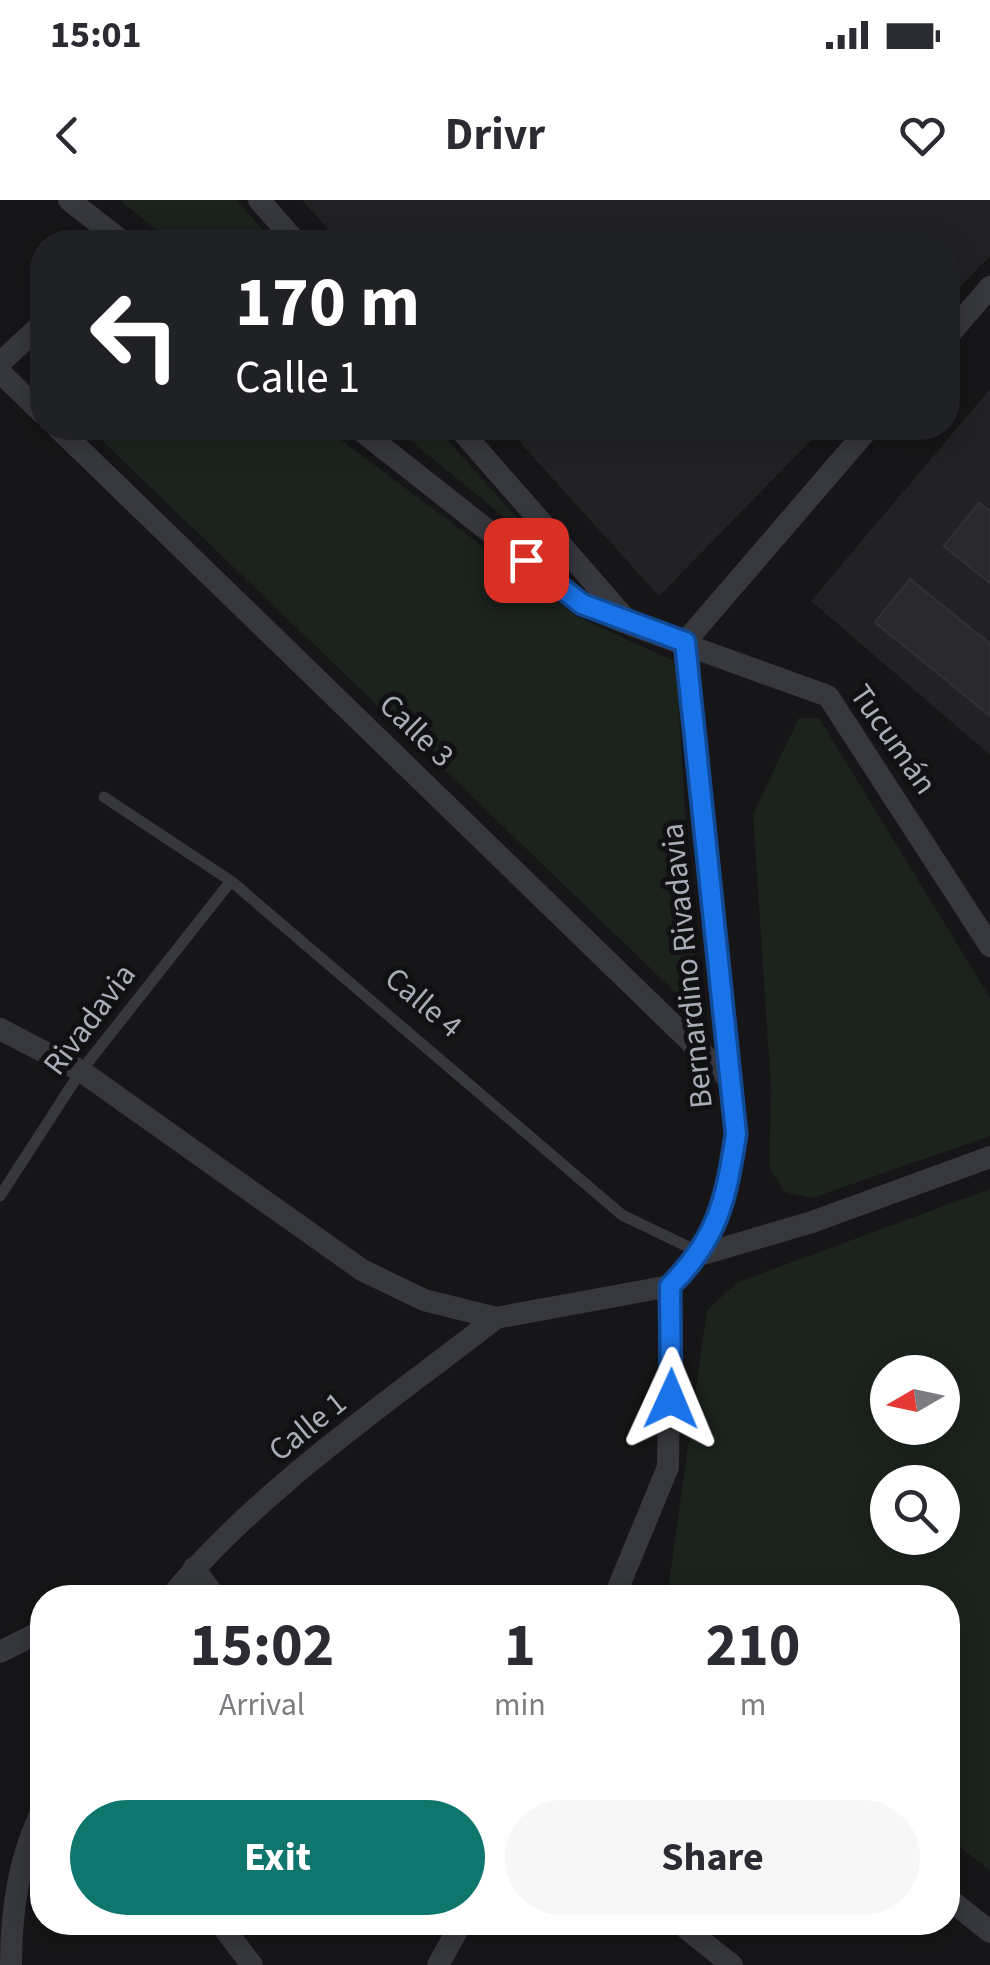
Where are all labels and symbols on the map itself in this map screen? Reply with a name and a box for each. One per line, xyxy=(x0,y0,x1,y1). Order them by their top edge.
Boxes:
pin xyxy=(484,518,569,603)
street label: Tucumán xyxy=(838,675,948,804)
street label: Calle 3 xyxy=(368,683,464,778)
street label: Bernardino Rivadavia xyxy=(649,821,725,1111)
street label: Rivadavia xyxy=(33,954,147,1085)
street label: Calle 4 xyxy=(375,957,472,1049)
position arrow xyxy=(619,1347,723,1451)
north arrow xyxy=(870,1355,960,1445)
street label: Calle 1 xyxy=(259,1381,357,1473)

